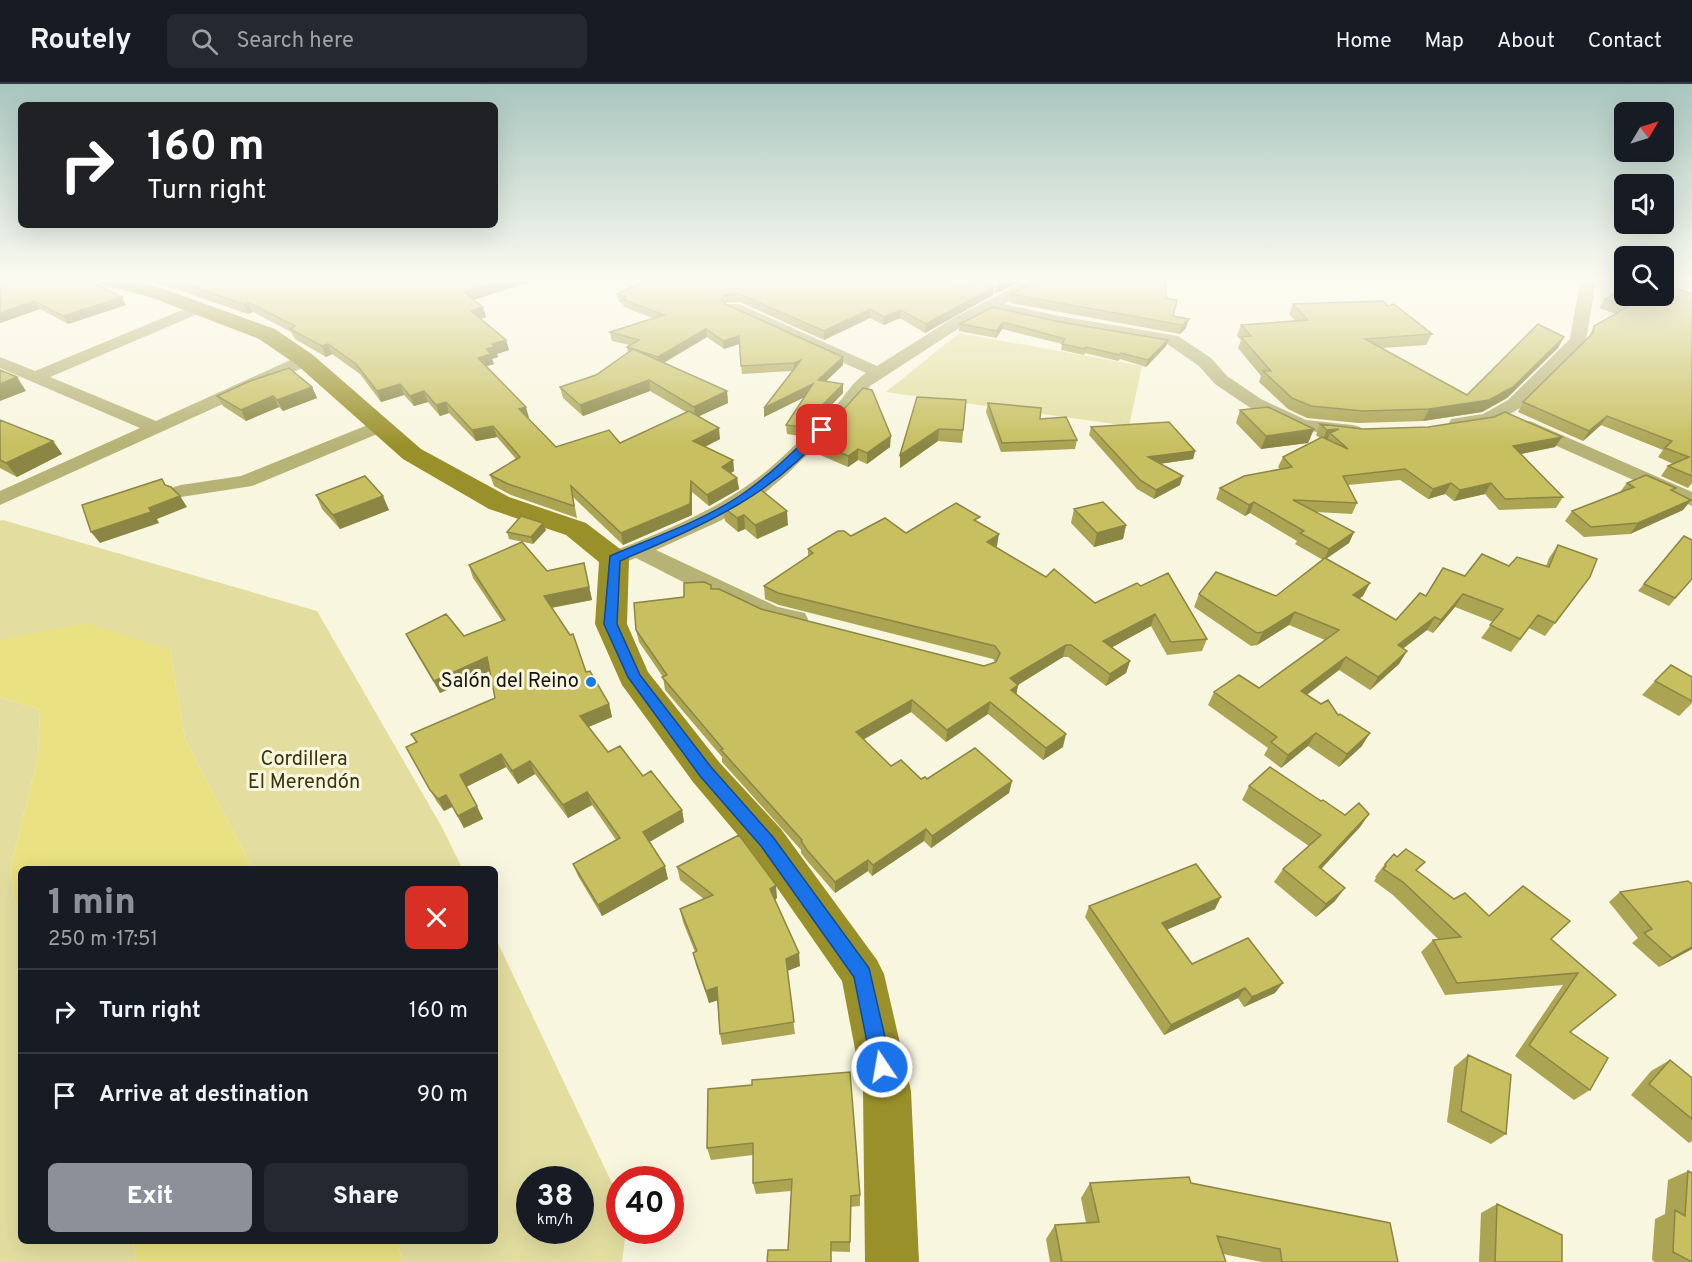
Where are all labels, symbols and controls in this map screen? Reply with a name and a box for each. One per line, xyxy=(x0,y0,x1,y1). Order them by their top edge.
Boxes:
search box xyxy=(167,14,587,68)
text: Routely xyxy=(30,23,131,59)
icon: search xyxy=(188,25,221,58)
text: Search here xyxy=(236,28,354,55)
text: Home xyxy=(1336,28,1392,55)
text: Map xyxy=(1425,28,1464,55)
text: About xyxy=(1497,28,1555,55)
text: Contact xyxy=(1588,28,1662,55)
north arrow xyxy=(1614,102,1674,162)
map controls xyxy=(1614,102,1674,306)
text: 160 m xyxy=(147,122,265,175)
icon: right xyxy=(48,126,126,204)
text: Turn right xyxy=(147,174,266,208)
button: sound xyxy=(1614,174,1674,234)
button: search xyxy=(1614,246,1674,306)
pin xyxy=(796,404,847,455)
icon: arrive xyxy=(805,413,838,446)
place label: Salón del Reino xyxy=(441,669,579,695)
marker: Salón del Reino xyxy=(584,675,598,689)
park label: Cordillera El Merendón xyxy=(248,747,360,796)
text: 1 min xyxy=(48,881,136,927)
button: close xyxy=(405,886,468,949)
text: 250 m · 17:51 xyxy=(48,927,158,953)
icon: right xyxy=(48,995,81,1028)
text: Turn right xyxy=(99,998,201,1025)
text: 160 m xyxy=(409,998,468,1025)
position arrow xyxy=(850,1035,914,1099)
icon: arrive xyxy=(48,1079,81,1112)
text: Arrive at destination xyxy=(99,1082,309,1109)
text: 90 m xyxy=(417,1082,468,1109)
button: Exit xyxy=(48,1163,252,1232)
button: Share xyxy=(264,1163,468,1232)
speed limit sign: 40 xyxy=(606,1166,684,1244)
text: 38 xyxy=(537,1179,573,1216)
text: km/h xyxy=(537,1211,573,1230)

